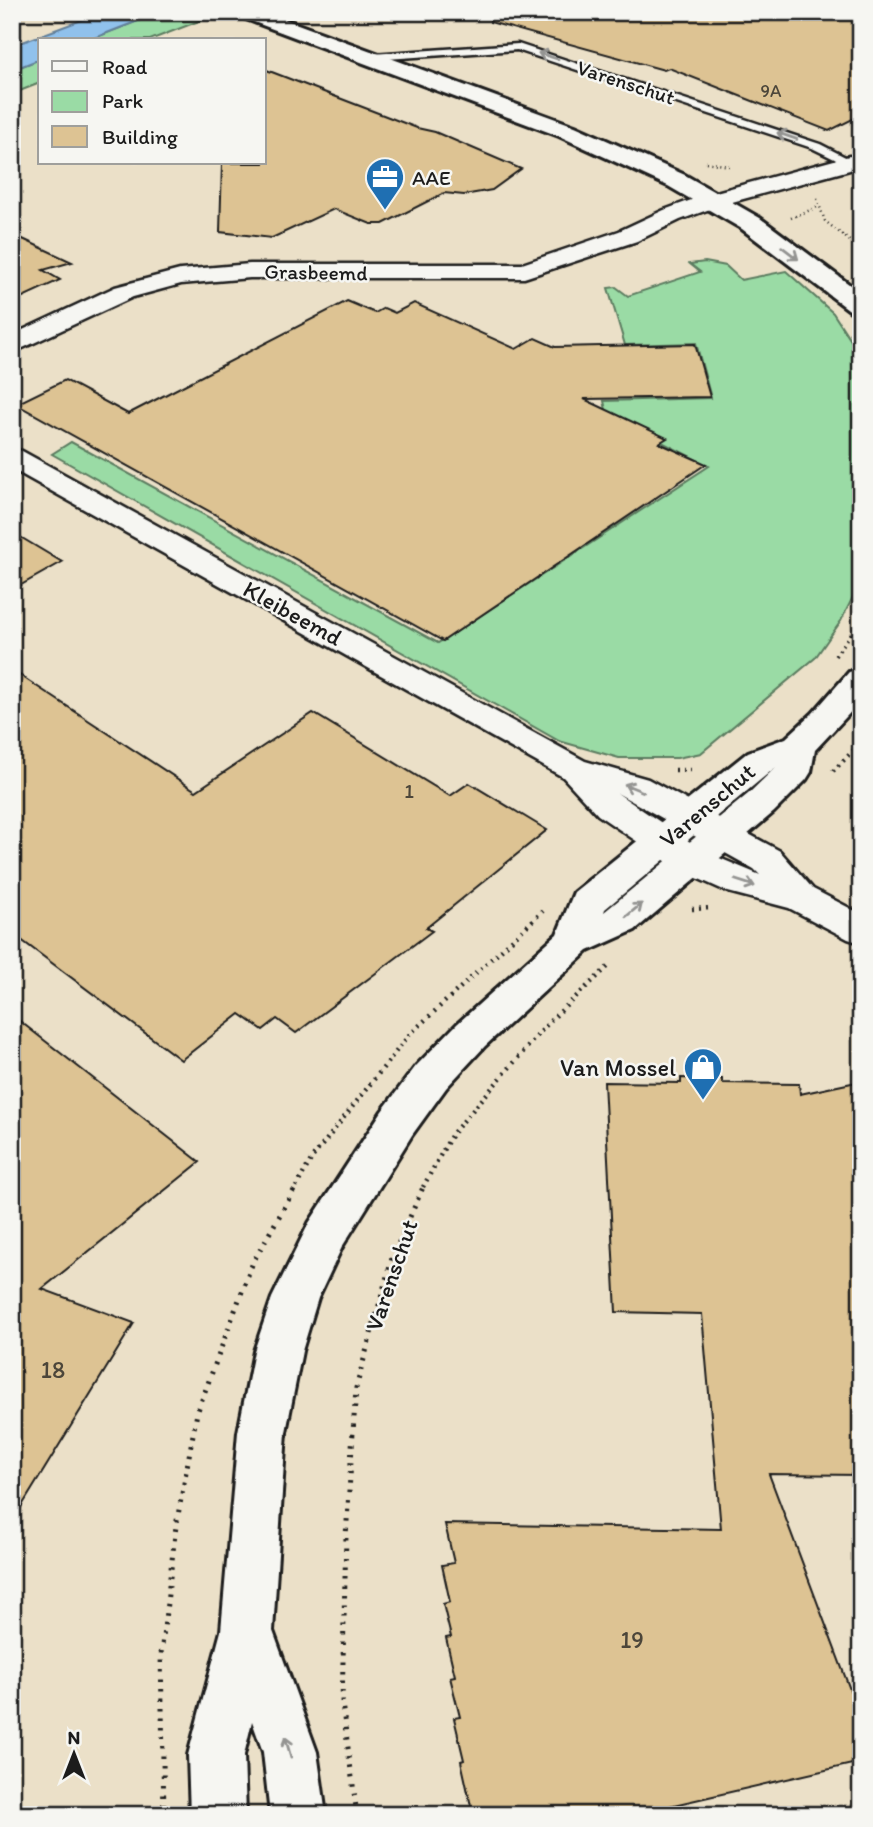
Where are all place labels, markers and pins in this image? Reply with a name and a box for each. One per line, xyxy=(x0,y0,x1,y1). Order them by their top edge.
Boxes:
office icon: AAE xyxy=(364,156,406,211)
place label: AAE xyxy=(412,165,451,190)
shop icon: Van Mossel xyxy=(682,1046,724,1101)
place label: Van Mossel xyxy=(560,1053,676,1082)

